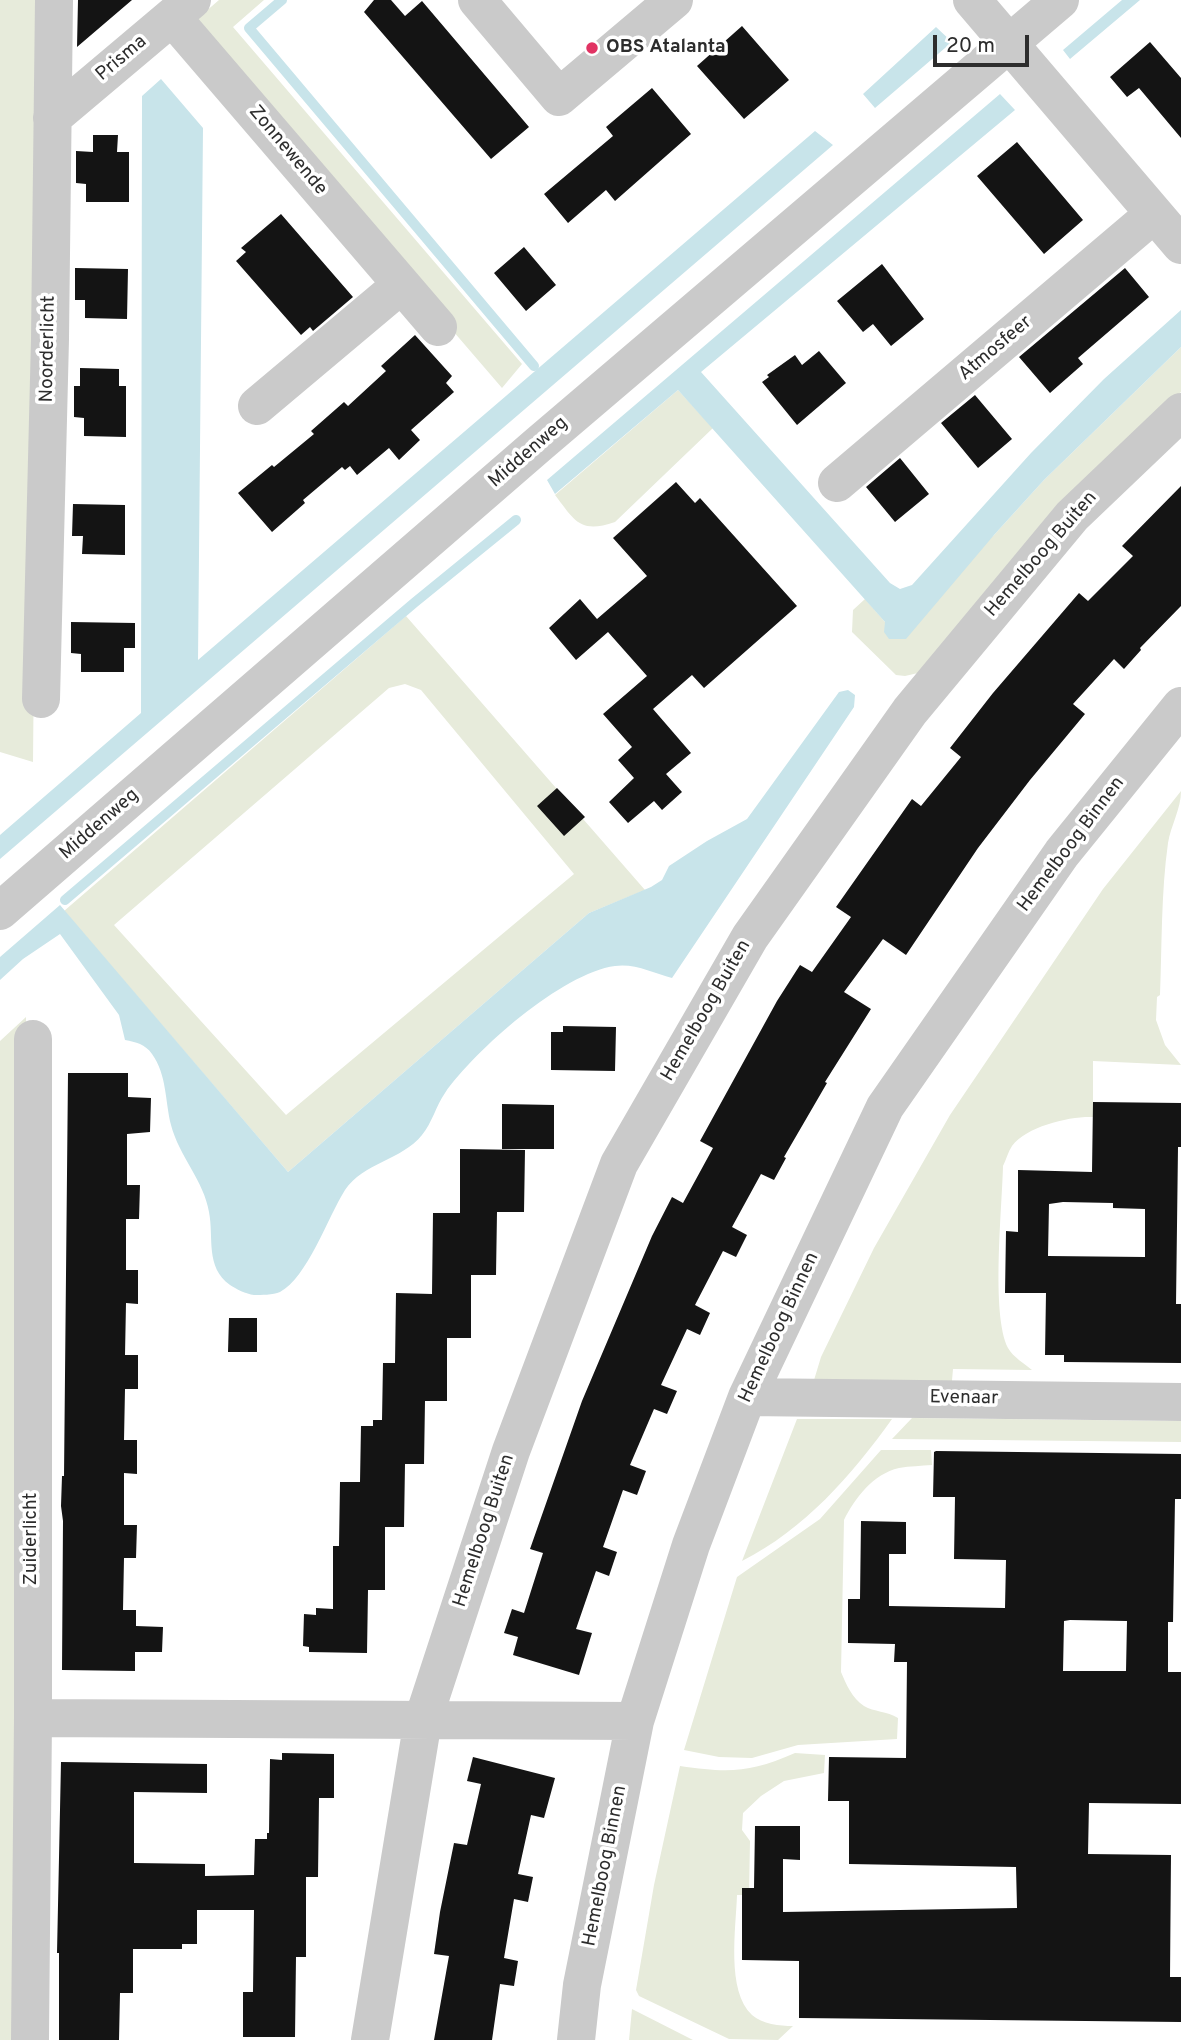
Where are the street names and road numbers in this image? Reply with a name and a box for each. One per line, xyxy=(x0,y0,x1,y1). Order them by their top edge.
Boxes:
street label: Prisma xyxy=(92,31,152,87)
street label: Zonnewende xyxy=(243,101,331,201)
street label: Noorderlicht xyxy=(37,295,61,403)
street label: Atmosfeer xyxy=(955,312,1037,386)
street label: Middenweg xyxy=(485,413,573,493)
street label: Hemelboog Buiten xyxy=(981,487,1103,623)
street label: Hemelboog Binnen xyxy=(1014,773,1130,917)
street label: Middenweg xyxy=(56,785,144,865)
street label: Hemelboog Buiten xyxy=(657,936,757,1086)
street label: Hemelboog Binnen xyxy=(735,1249,825,1407)
street label: Evenaar xyxy=(929,1387,999,1411)
street label: Hemelboog Buiten xyxy=(450,1452,520,1610)
street label: Zuiderlicht xyxy=(21,1492,43,1586)
street label: Hemelboog Binnen xyxy=(579,1784,633,1948)

